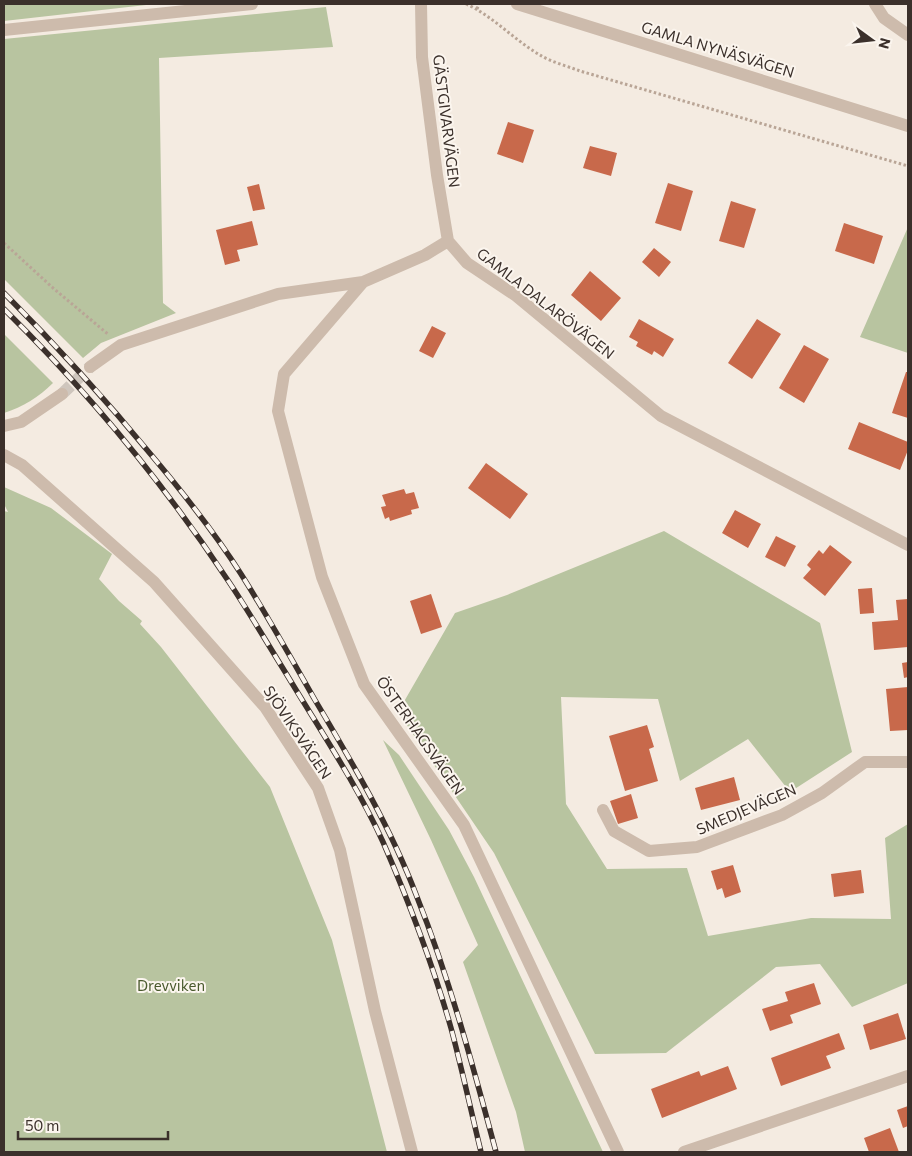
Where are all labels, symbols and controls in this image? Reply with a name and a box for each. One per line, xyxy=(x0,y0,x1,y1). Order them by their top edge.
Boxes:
north arrow xyxy=(847,15,897,65)
street label: GAMLA NYNÄSVÄGEN xyxy=(639,17,797,81)
text: N xyxy=(875,36,895,51)
street label: GÄSTGIVARVÄGEN xyxy=(430,53,464,189)
street label: GAMLA DALARÖVÄGEN xyxy=(474,244,618,362)
street label: ÖSTERHAGSVÄGEN xyxy=(373,672,469,798)
street label: SJÖVIKSVÄGEN xyxy=(260,682,336,782)
street label: SMEDJEVÄGEN xyxy=(693,780,799,838)
park label: Drevviken xyxy=(137,976,205,994)
scale bar xyxy=(18,1108,168,1140)
text: 50 m xyxy=(25,1116,59,1134)

